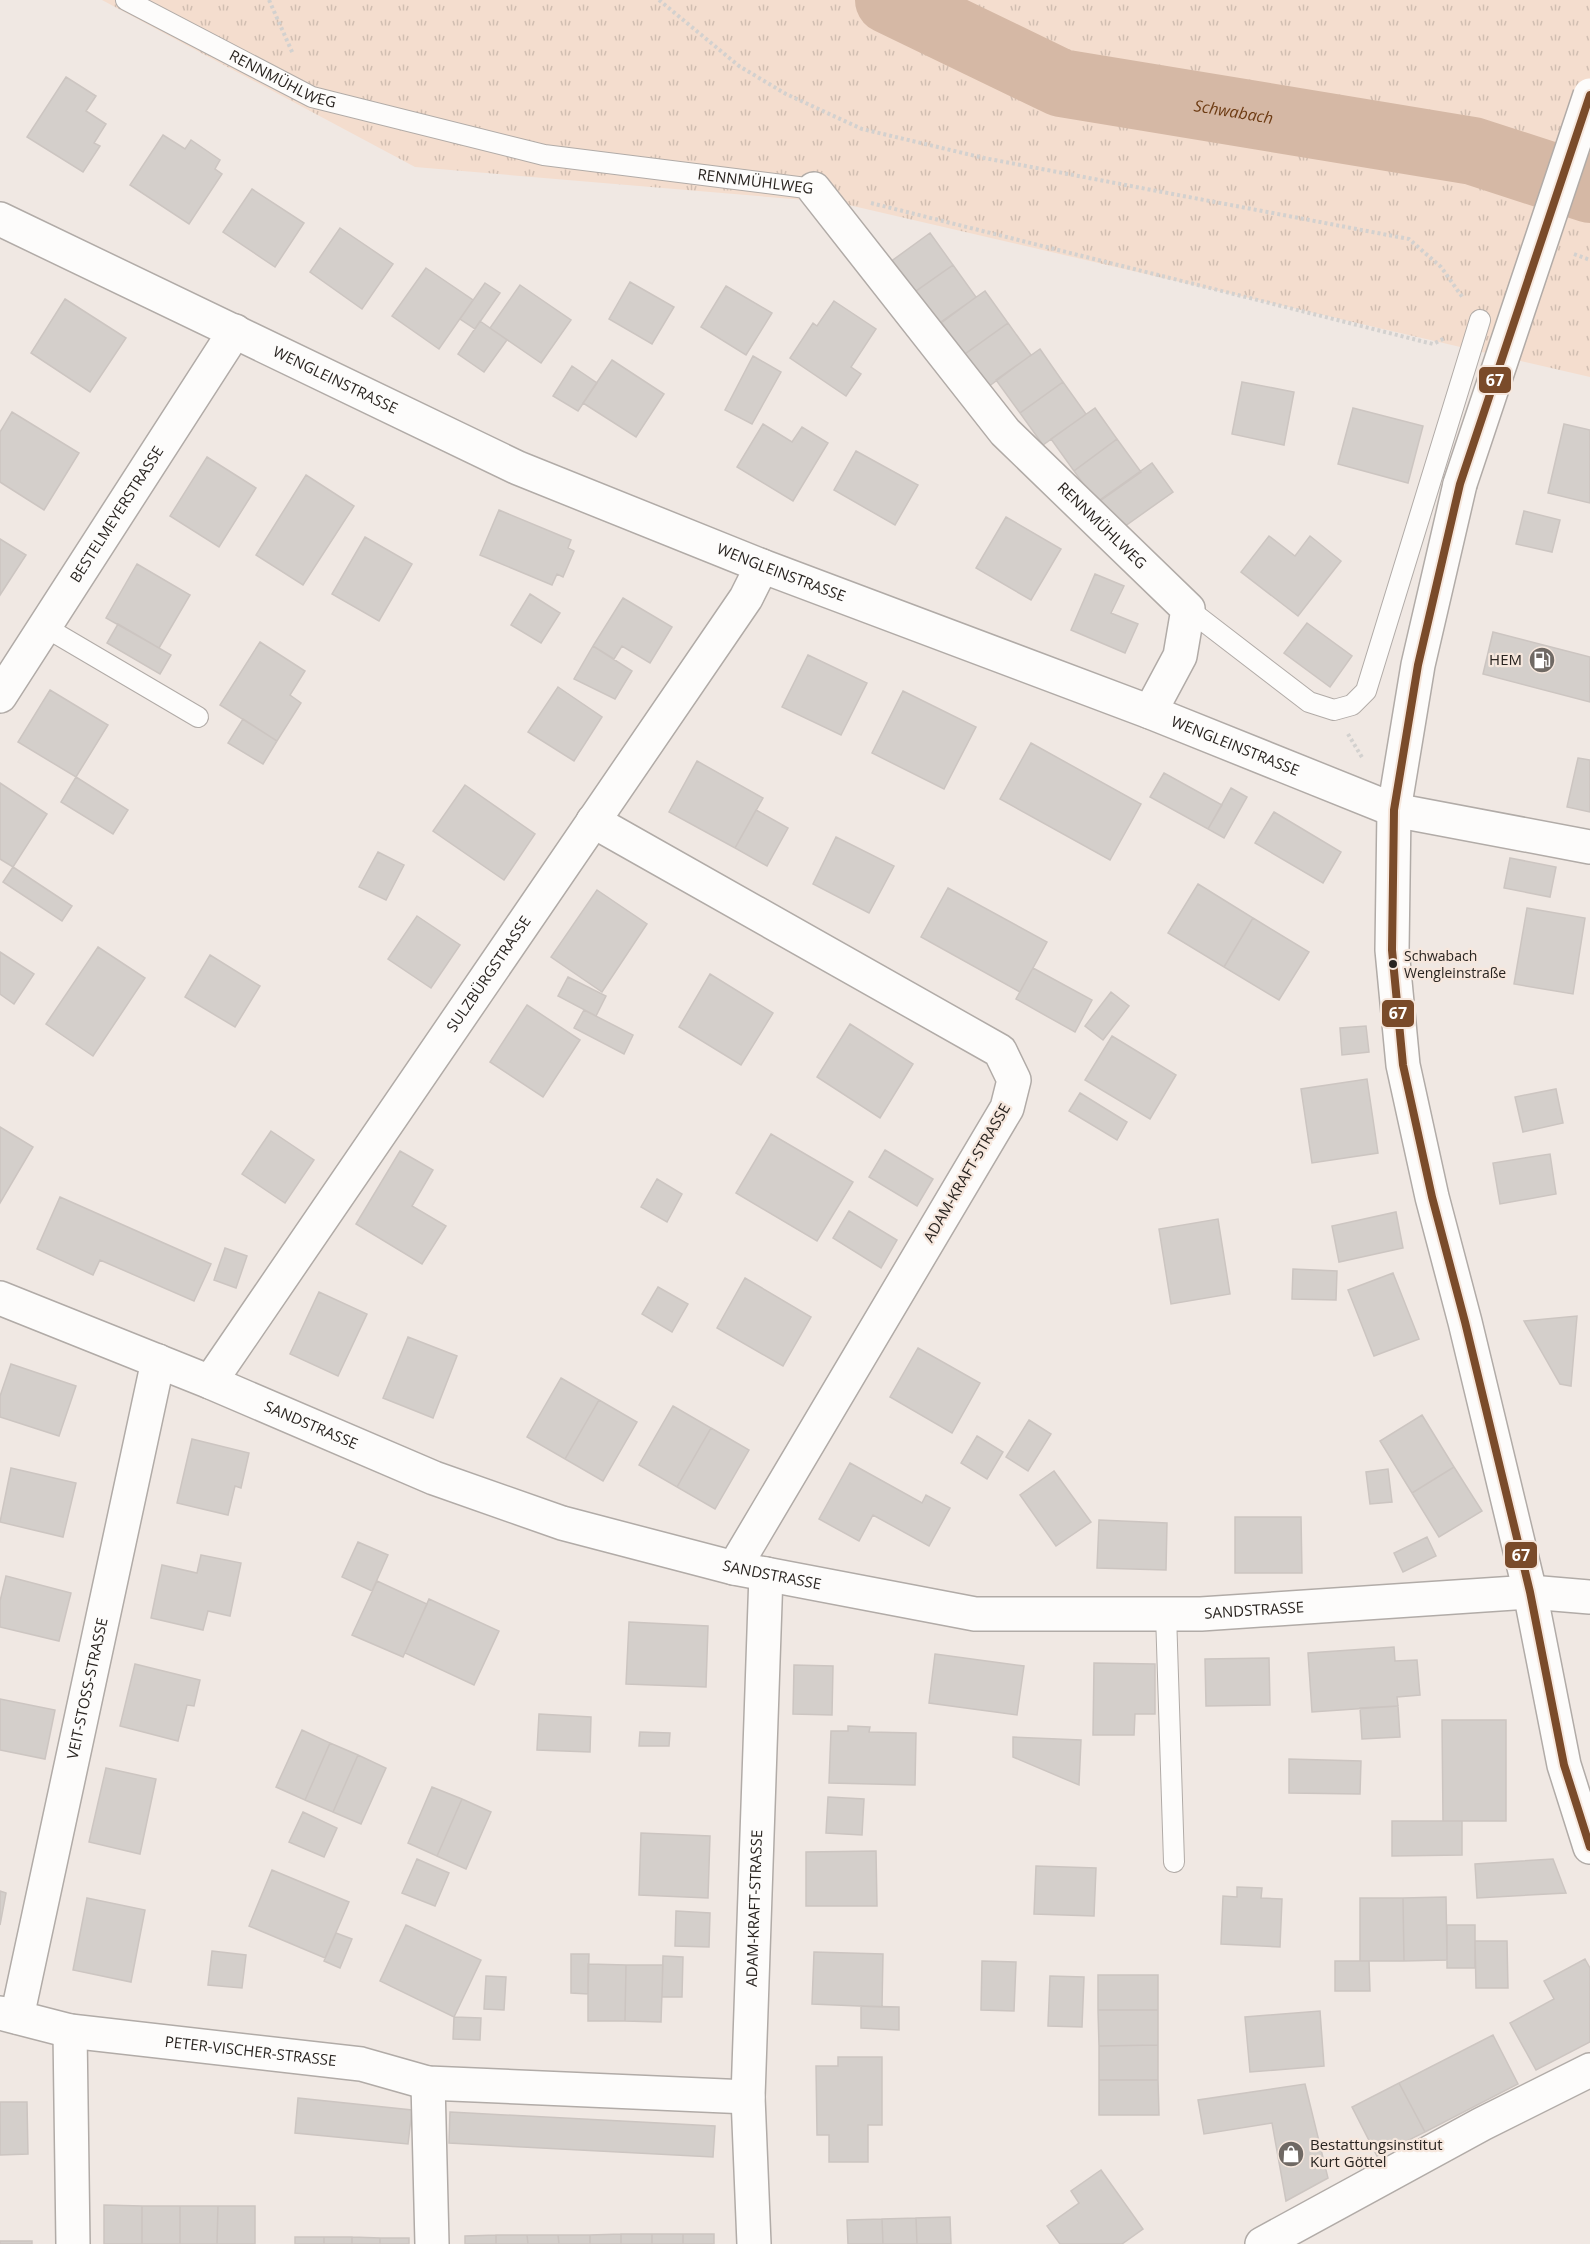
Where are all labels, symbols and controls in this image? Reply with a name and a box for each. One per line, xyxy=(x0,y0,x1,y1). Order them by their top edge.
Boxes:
street label: RENNMÜHLWEG xyxy=(226,45,338,112)
water label: Schwabach xyxy=(1193,94,1275,129)
street label: RENNMÜHLWEG xyxy=(696,163,815,198)
street label: WENGLEINSTRASSE xyxy=(270,341,401,418)
line badge: 67 xyxy=(1478,366,1512,394)
text: 67 xyxy=(1486,369,1504,391)
street label: BESTELMEYERSTRASSE xyxy=(65,442,167,586)
street label: RENNMÜHLWEG xyxy=(1054,477,1152,573)
street label: WENGLEINSTRASSE xyxy=(714,538,849,606)
fuel station icon: HEM xyxy=(1527,645,1557,675)
place label: HEM xyxy=(1489,649,1522,669)
street label: WENGLEINSTRASSE xyxy=(1169,711,1302,780)
street label: SULZBÜRGSTRASSE xyxy=(441,912,535,1036)
place label: Schwabach Wengleinstraße xyxy=(1404,946,1506,982)
marker: Schwabach Wengleinstraße xyxy=(1387,958,1399,970)
line badge: 67 xyxy=(1381,999,1415,1028)
text: 67 xyxy=(1389,1002,1407,1024)
street label: ADAM-KRAFT-STRASSE xyxy=(918,1100,1014,1245)
street label: SANDSTRASSE xyxy=(261,1395,361,1453)
line badge: 67 xyxy=(1504,1541,1538,1569)
text: 67 xyxy=(1512,1544,1530,1566)
street label: SANDSTRASSE xyxy=(721,1554,823,1593)
street label: SANDSTRASSE xyxy=(1204,1596,1305,1623)
street label: VEIT-STOSS-STRASSE xyxy=(62,1616,112,1761)
street label: ADAM-KRAFT-STRASSE xyxy=(741,1829,766,1987)
street label: PETER-VISCHER-STRASSE xyxy=(164,2031,338,2070)
place label: Bestattungsinstitut Kurt Göttel xyxy=(1310,2134,1443,2171)
shop icon: Bestattungsinstitut Kurt Göttel xyxy=(1276,2139,1306,2169)

